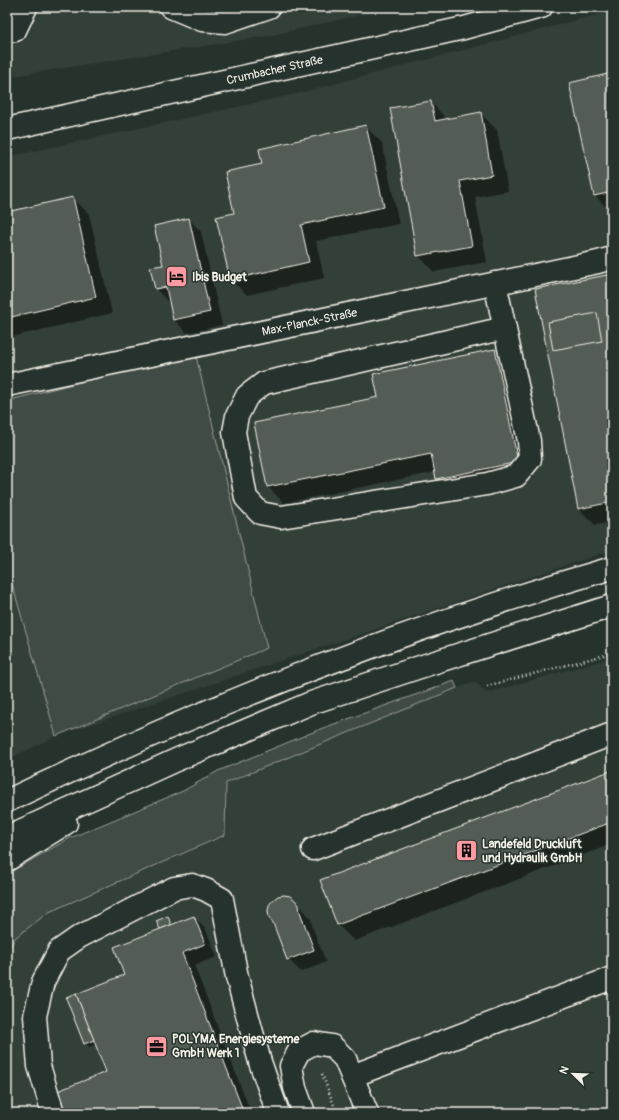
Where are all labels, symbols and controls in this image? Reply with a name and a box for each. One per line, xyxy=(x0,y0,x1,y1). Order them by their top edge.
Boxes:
street label: Crumbacher Straße xyxy=(225,52,324,88)
hotel icon: Ibis Budget xyxy=(164,264,190,290)
place label: Ibis Budget xyxy=(192,270,248,285)
street label: Max-Planck-Straße xyxy=(260,305,359,339)
place label: Landefeld Druckluft und Hydraulik GmbH xyxy=(482,837,583,866)
building icon: Landefeld Druckluft und Hydraulik GmbH xyxy=(453,838,479,864)
place label: POLYMA Energiesysteme GmbH Werk 1 xyxy=(172,1032,300,1061)
office icon: POLYMA Energiesysteme GmbH Werk 1 xyxy=(144,1033,170,1059)
north arrow xyxy=(553,1054,593,1094)
text: N xyxy=(557,1064,572,1076)

